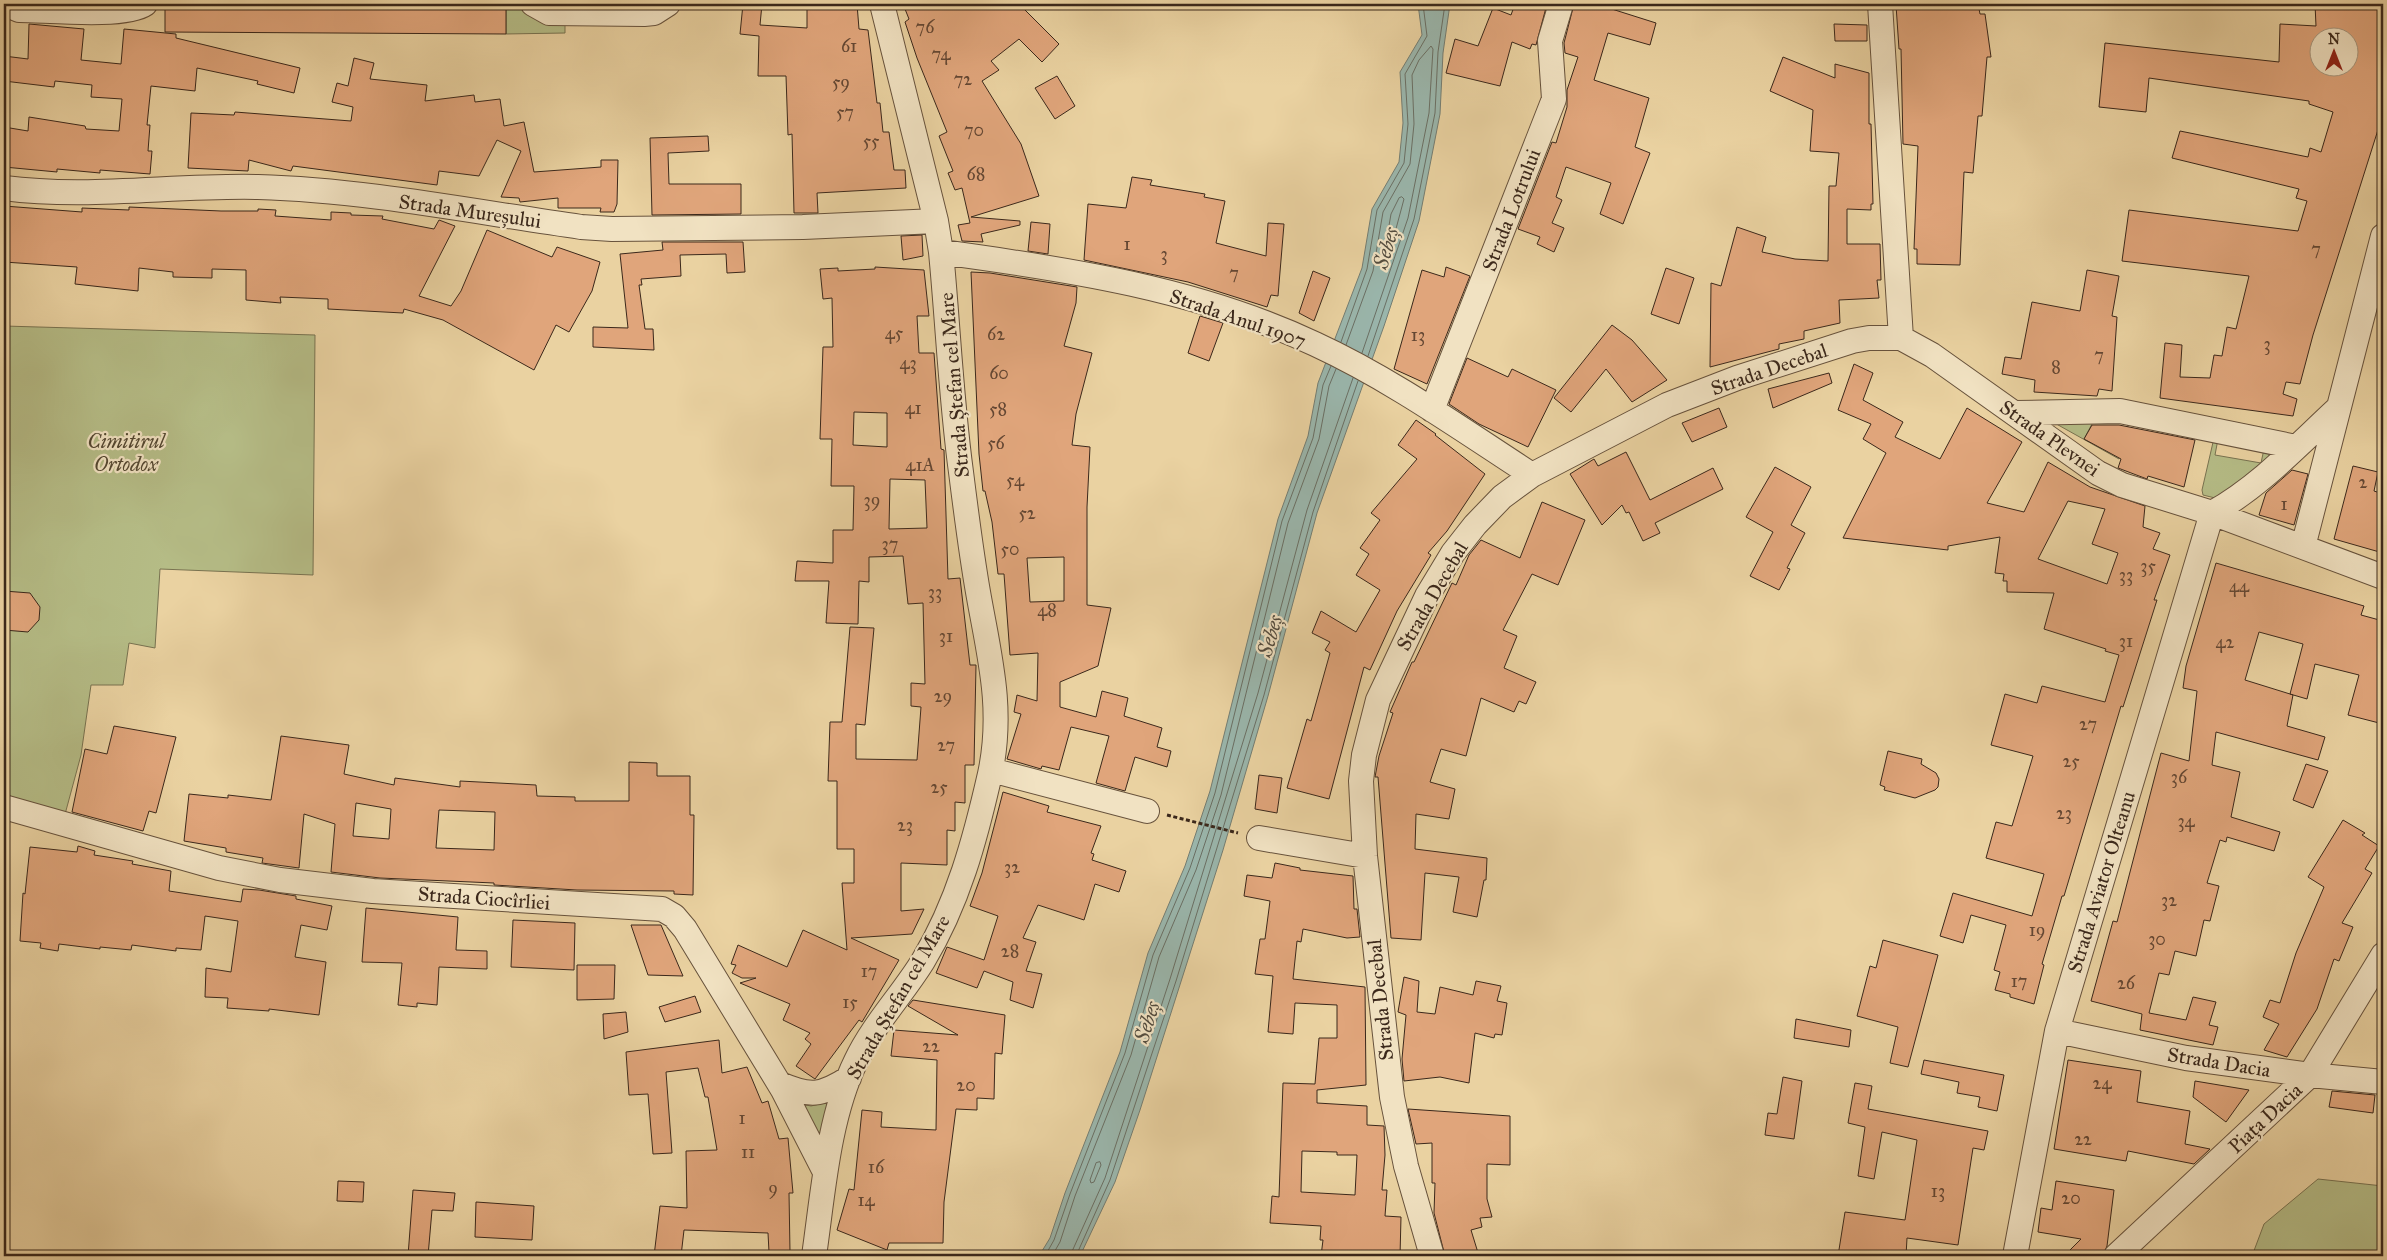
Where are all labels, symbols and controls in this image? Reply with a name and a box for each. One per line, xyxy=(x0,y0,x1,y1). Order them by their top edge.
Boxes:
house number: 76 xyxy=(916,16,935,38)
north arrow xyxy=(2310,28,2360,78)
text: N xyxy=(2328,31,2340,48)
house number: 61 xyxy=(841,35,857,57)
house number: 74 xyxy=(931,43,952,65)
house number: 72 xyxy=(954,68,972,90)
house number: 59 xyxy=(832,71,850,93)
house number: 57 xyxy=(836,101,854,123)
house number: 70 xyxy=(964,119,984,141)
house number: 55 xyxy=(863,130,880,152)
street label: Strada Lotrului xyxy=(1477,145,1546,275)
house number: 68 xyxy=(967,163,985,185)
street label: Strada Mureșului xyxy=(397,189,543,233)
water label: Sebeș xyxy=(1367,223,1405,273)
house number: 1 xyxy=(1123,233,1131,255)
house number: 7 xyxy=(2311,238,2321,260)
house number: 3 xyxy=(1160,243,1168,265)
house number: 7 xyxy=(1229,262,1239,284)
street label: Strada Anul 1907 xyxy=(1167,283,1309,353)
street label: Strada Ștefan cel Mare xyxy=(934,291,974,479)
house number: 45 xyxy=(885,322,904,344)
house number: 62 xyxy=(987,323,1005,345)
house number: 13 xyxy=(1411,324,1425,346)
house number: 3 xyxy=(2263,333,2271,355)
street label: Strada Decebal xyxy=(1708,338,1831,400)
house number: 7 xyxy=(2094,344,2104,366)
house number: 43 xyxy=(899,352,917,374)
house number: 8 xyxy=(2051,356,2061,378)
house number: 60 xyxy=(989,362,1009,384)
street label: Strada Plevnei xyxy=(1995,395,2105,482)
house number: 41 xyxy=(904,397,922,419)
house number: 58 xyxy=(989,398,1007,420)
park label: Cimitirul Ortodox xyxy=(87,429,166,476)
house number: 56 xyxy=(987,432,1006,454)
house number: 41A xyxy=(905,454,935,476)
house number: 54 xyxy=(1006,469,1025,491)
house number: 2 xyxy=(2359,471,2368,493)
house number: 39 xyxy=(864,489,880,511)
house number: 1 xyxy=(2280,493,2288,515)
house number: 52 xyxy=(1018,502,1036,524)
house number: 37 xyxy=(882,533,898,555)
street label: Strada Decebal xyxy=(1391,537,1473,655)
house number: 50 xyxy=(1001,538,1019,560)
house number: 35 xyxy=(2140,555,2156,577)
house number: 33 xyxy=(2119,564,2133,586)
house number: 44 xyxy=(2229,575,2250,597)
house number: 33 xyxy=(928,581,942,603)
house number: 48 xyxy=(1037,599,1057,621)
water label: Sebeș xyxy=(1251,611,1289,661)
house number: 31 xyxy=(939,625,953,647)
house number: 31 xyxy=(2119,630,2133,652)
house number: 42 xyxy=(2216,631,2235,653)
house number: 29 xyxy=(934,685,952,707)
house number: 27 xyxy=(2079,713,2097,735)
house number: 27 xyxy=(937,734,955,756)
house number: 25 xyxy=(2062,750,2080,772)
house number: 36 xyxy=(2171,766,2188,788)
house number: 25 xyxy=(930,776,948,798)
street label: Strada Aviator Olteanu xyxy=(2062,788,2140,976)
house number: 23 xyxy=(2056,802,2072,824)
house number: 34 xyxy=(2177,810,2196,832)
house number: 23 xyxy=(897,814,913,836)
house number: 32 xyxy=(1004,856,1020,878)
street label: Strada Ciocîrliei xyxy=(417,881,551,915)
house number: 32 xyxy=(2161,889,2177,911)
street label: Strada Ștefan cel Mare xyxy=(841,911,955,1083)
house number: 19 xyxy=(2029,919,2045,941)
house number: 30 xyxy=(2148,928,2166,950)
street label: Strada Decebal xyxy=(1362,938,1398,1062)
house number: 28 xyxy=(1001,940,1019,962)
house number: 17 xyxy=(861,960,877,982)
house number: 17 xyxy=(2011,970,2027,992)
house number: 26 xyxy=(2117,972,2136,994)
house number: 15 xyxy=(842,991,858,1013)
water label: Sebeș xyxy=(1128,997,1166,1047)
house number: 22 xyxy=(922,1035,940,1057)
street label: Strada Dacia xyxy=(2166,1042,2273,1082)
house number: 24 xyxy=(2093,1072,2112,1094)
house number: 20 xyxy=(956,1074,976,1096)
street label: Piața Dacia xyxy=(2223,1078,2307,1158)
house number: 1 xyxy=(738,1107,746,1129)
house number: 22 xyxy=(2074,1128,2092,1150)
house number: 11 xyxy=(741,1141,755,1163)
house number: 16 xyxy=(868,1156,885,1178)
house number: 9 xyxy=(768,1177,778,1199)
house number: 13 xyxy=(1931,1180,1945,1202)
house number: 20 xyxy=(2061,1187,2081,1209)
house number: 14 xyxy=(857,1189,876,1211)

